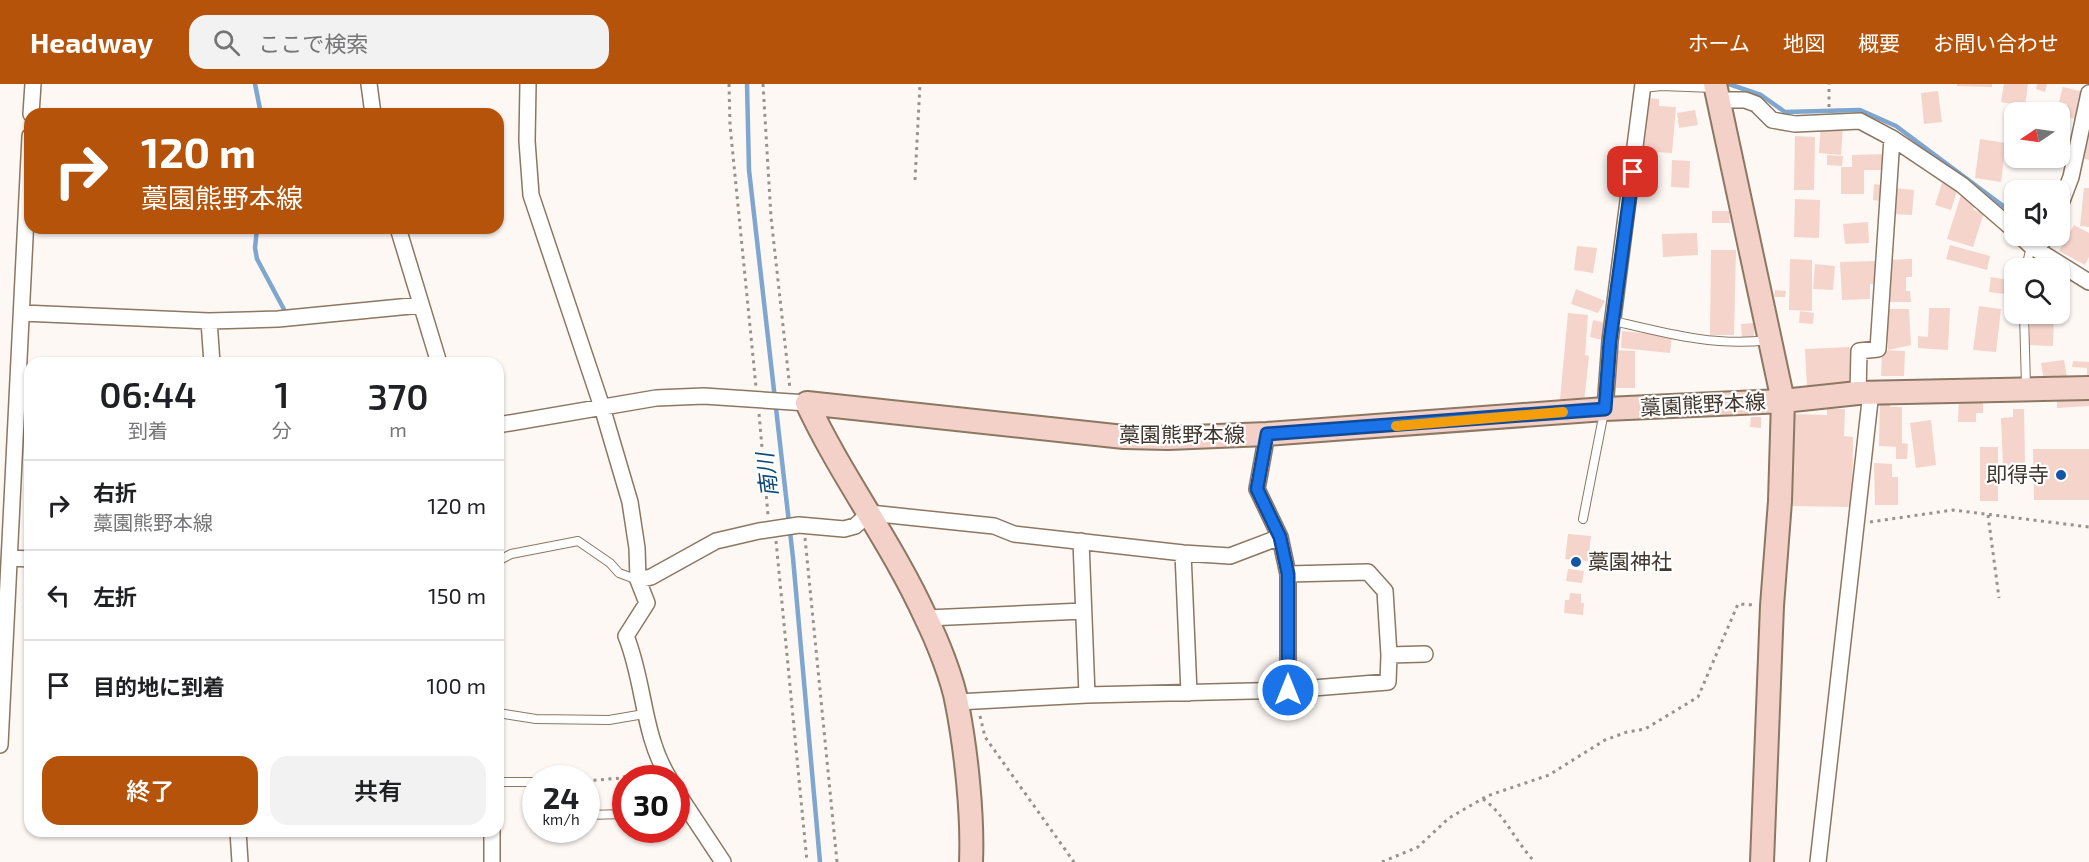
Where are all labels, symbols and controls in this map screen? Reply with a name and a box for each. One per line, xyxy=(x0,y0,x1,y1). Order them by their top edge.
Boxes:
search box xyxy=(189,15,609,69)
text: Headway xyxy=(30,25,153,59)
icon: search xyxy=(210,26,243,59)
text: ここで検索 xyxy=(258,30,368,56)
text: ホーム xyxy=(1688,30,1750,55)
text: 地図 xyxy=(1783,30,1825,55)
text: 概要 xyxy=(1858,30,1900,55)
text: お問い合わせ xyxy=(1933,30,2059,55)
north arrow xyxy=(2004,102,2070,168)
map controls xyxy=(2004,102,2070,324)
text: 120 m xyxy=(141,126,256,176)
icon: right xyxy=(42,132,120,210)
pin xyxy=(1607,146,1658,197)
icon: arrive xyxy=(1616,155,1649,188)
button: sound xyxy=(2004,180,2070,246)
text: 藁園熊野本線 xyxy=(141,181,303,213)
button: search xyxy=(2004,258,2070,324)
text: 06:44 xyxy=(99,372,197,415)
text: 1 xyxy=(275,372,290,415)
text: 370 xyxy=(367,374,429,417)
street label: 藁園熊野本線 xyxy=(1639,388,1766,419)
text: m xyxy=(389,417,407,441)
text: 到着 xyxy=(128,418,168,442)
text: 分 xyxy=(272,418,292,442)
street label: 藁園熊野本線 xyxy=(1119,421,1245,446)
water label: 南川 xyxy=(750,450,782,499)
place label: 即得寺 xyxy=(1986,461,2049,486)
marker: 即得寺 xyxy=(2054,468,2068,482)
text: 右折 xyxy=(93,479,137,505)
icon: right xyxy=(42,489,75,522)
text: 120 m xyxy=(427,492,486,518)
text: 藁園熊野本線 xyxy=(93,510,213,534)
place label: 藁園神社 xyxy=(1588,548,1672,573)
marker: 藁園神社 xyxy=(1569,555,1583,569)
icon: left xyxy=(42,579,75,612)
text: 150 m xyxy=(428,582,486,608)
text: 左折 xyxy=(93,583,137,609)
position arrow xyxy=(1256,658,1320,722)
icon: arrive xyxy=(42,669,75,702)
text: 100 m xyxy=(427,672,486,698)
text: 目的地に到着 xyxy=(93,673,225,699)
button: 終了 xyxy=(42,756,258,825)
button: 共有 xyxy=(270,756,486,825)
speed limit sign: 30 xyxy=(612,765,690,843)
text: 24 xyxy=(543,779,579,815)
text: km/h xyxy=(542,810,580,828)

